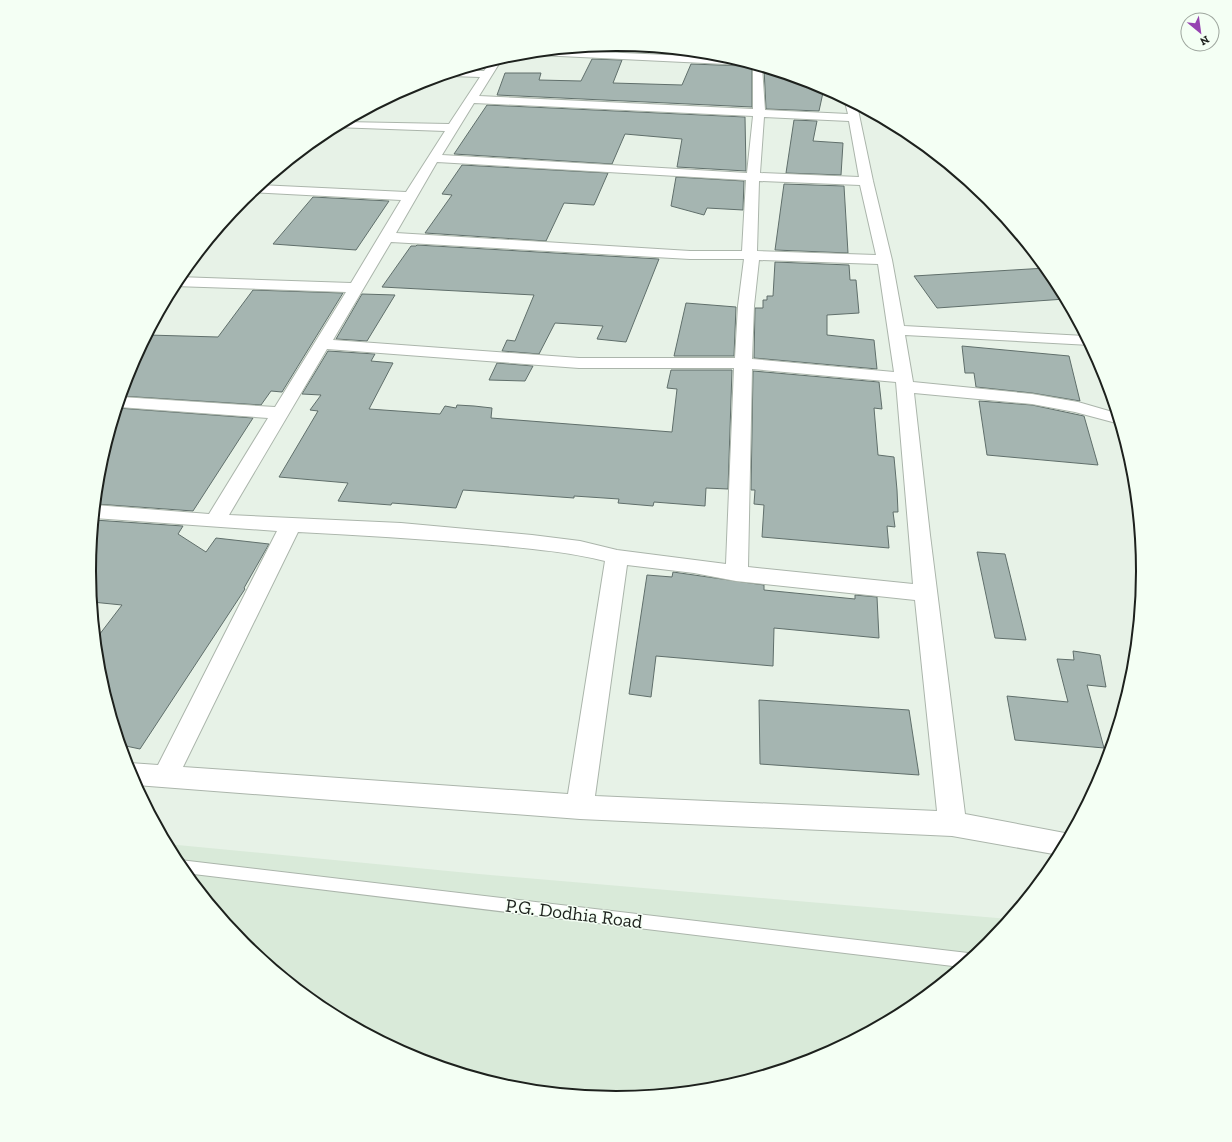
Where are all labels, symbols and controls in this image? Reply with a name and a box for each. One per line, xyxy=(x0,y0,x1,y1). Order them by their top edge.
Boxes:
north arrow xyxy=(1180,12,1220,52)
text: N xyxy=(1197,33,1211,48)
street label: P.G. Dodhia Road xyxy=(504,894,644,933)

